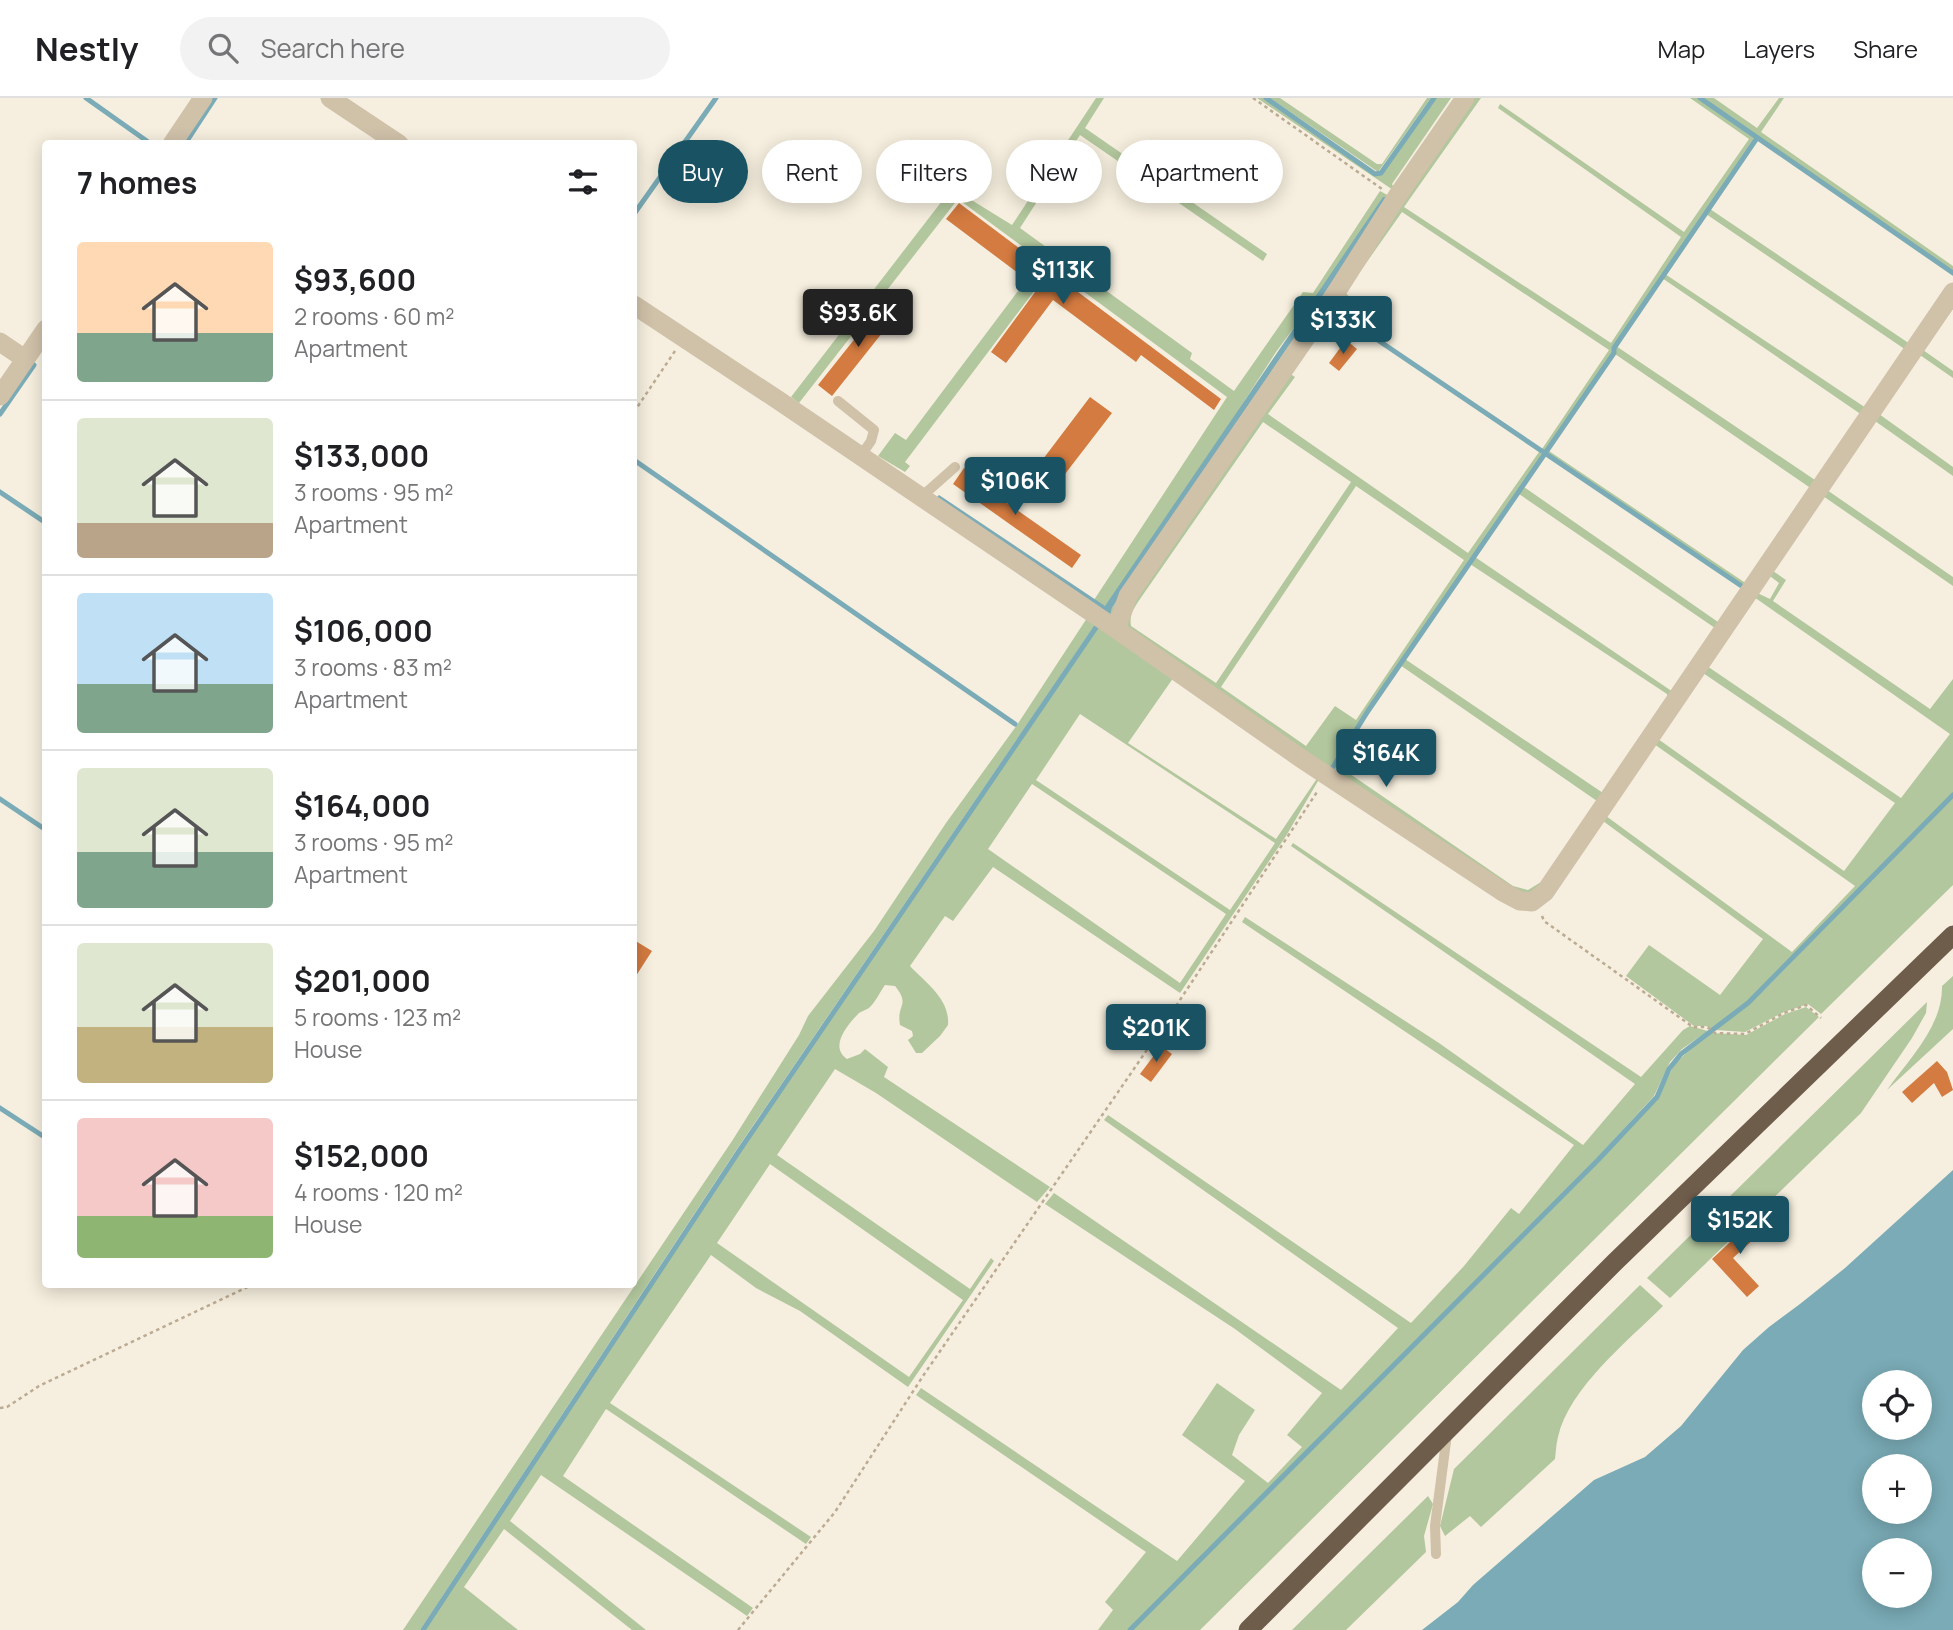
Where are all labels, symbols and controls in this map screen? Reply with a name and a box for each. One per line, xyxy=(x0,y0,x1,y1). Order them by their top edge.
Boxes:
search box xyxy=(180,17,670,80)
text: Nestly xyxy=(35,26,138,71)
icon: search xyxy=(204,29,242,67)
text: Search here xyxy=(260,30,405,66)
text: Map xyxy=(1658,32,1705,65)
text: Layers xyxy=(1743,32,1815,65)
text: Share xyxy=(1853,32,1918,65)
chip: Buy xyxy=(658,140,748,203)
chip: Rent xyxy=(762,140,862,203)
chip: Filters xyxy=(876,140,992,203)
chip: New xyxy=(1006,140,1102,203)
chip: Apartment xyxy=(1116,140,1283,203)
text: 7 homes xyxy=(77,162,197,203)
icon: filters xyxy=(564,163,602,201)
pin: $113K xyxy=(1014,246,1112,306)
text: $113K xyxy=(1032,253,1094,285)
text: $93,600 xyxy=(294,259,416,300)
icon: home xyxy=(133,270,217,354)
pin: $93.6K xyxy=(801,289,915,349)
text: $93.6K xyxy=(819,296,897,328)
pin: $133K xyxy=(1294,296,1392,356)
text: 2 rooms · 60 m² xyxy=(294,300,455,332)
text: $133K xyxy=(1310,303,1376,335)
text: Apartment xyxy=(294,332,408,364)
text: $133,000 xyxy=(294,435,429,476)
icon: home xyxy=(133,446,217,530)
pin: $106K xyxy=(966,458,1064,517)
text: $106K xyxy=(981,464,1049,496)
text: 3 rooms · 95 m² xyxy=(294,476,453,508)
text: Apartment xyxy=(294,508,408,540)
text: $106,000 xyxy=(294,610,433,651)
icon: home xyxy=(133,621,217,705)
text: 3 rooms · 83 m² xyxy=(294,651,452,683)
text: Apartment xyxy=(294,683,408,715)
pin: $164K xyxy=(1337,730,1435,789)
text: $164K xyxy=(1352,736,1420,768)
text: $164,000 xyxy=(294,785,431,826)
icon: home xyxy=(133,796,217,880)
text: 3 rooms · 95 m² xyxy=(294,826,453,858)
text: Apartment xyxy=(294,858,408,890)
text: $201,000 xyxy=(294,960,431,1001)
icon: home xyxy=(133,971,217,1055)
text: 5 rooms · 123 m² xyxy=(294,1001,461,1033)
pin: $201K xyxy=(1107,1004,1205,1064)
text: $201K xyxy=(1122,1011,1190,1043)
text: House xyxy=(294,1033,363,1065)
text: $152,000 xyxy=(294,1135,429,1176)
icon: home xyxy=(133,1146,217,1230)
text: 4 rooms · 120 m² xyxy=(294,1176,463,1208)
pin: $152K xyxy=(1691,1196,1789,1256)
text: $152K xyxy=(1707,1203,1773,1235)
text: House xyxy=(294,1208,363,1240)
map controls xyxy=(1862,1370,1932,1608)
button: locate xyxy=(1862,1370,1932,1440)
button: + xyxy=(1862,1454,1932,1524)
button: − xyxy=(1862,1538,1932,1608)

